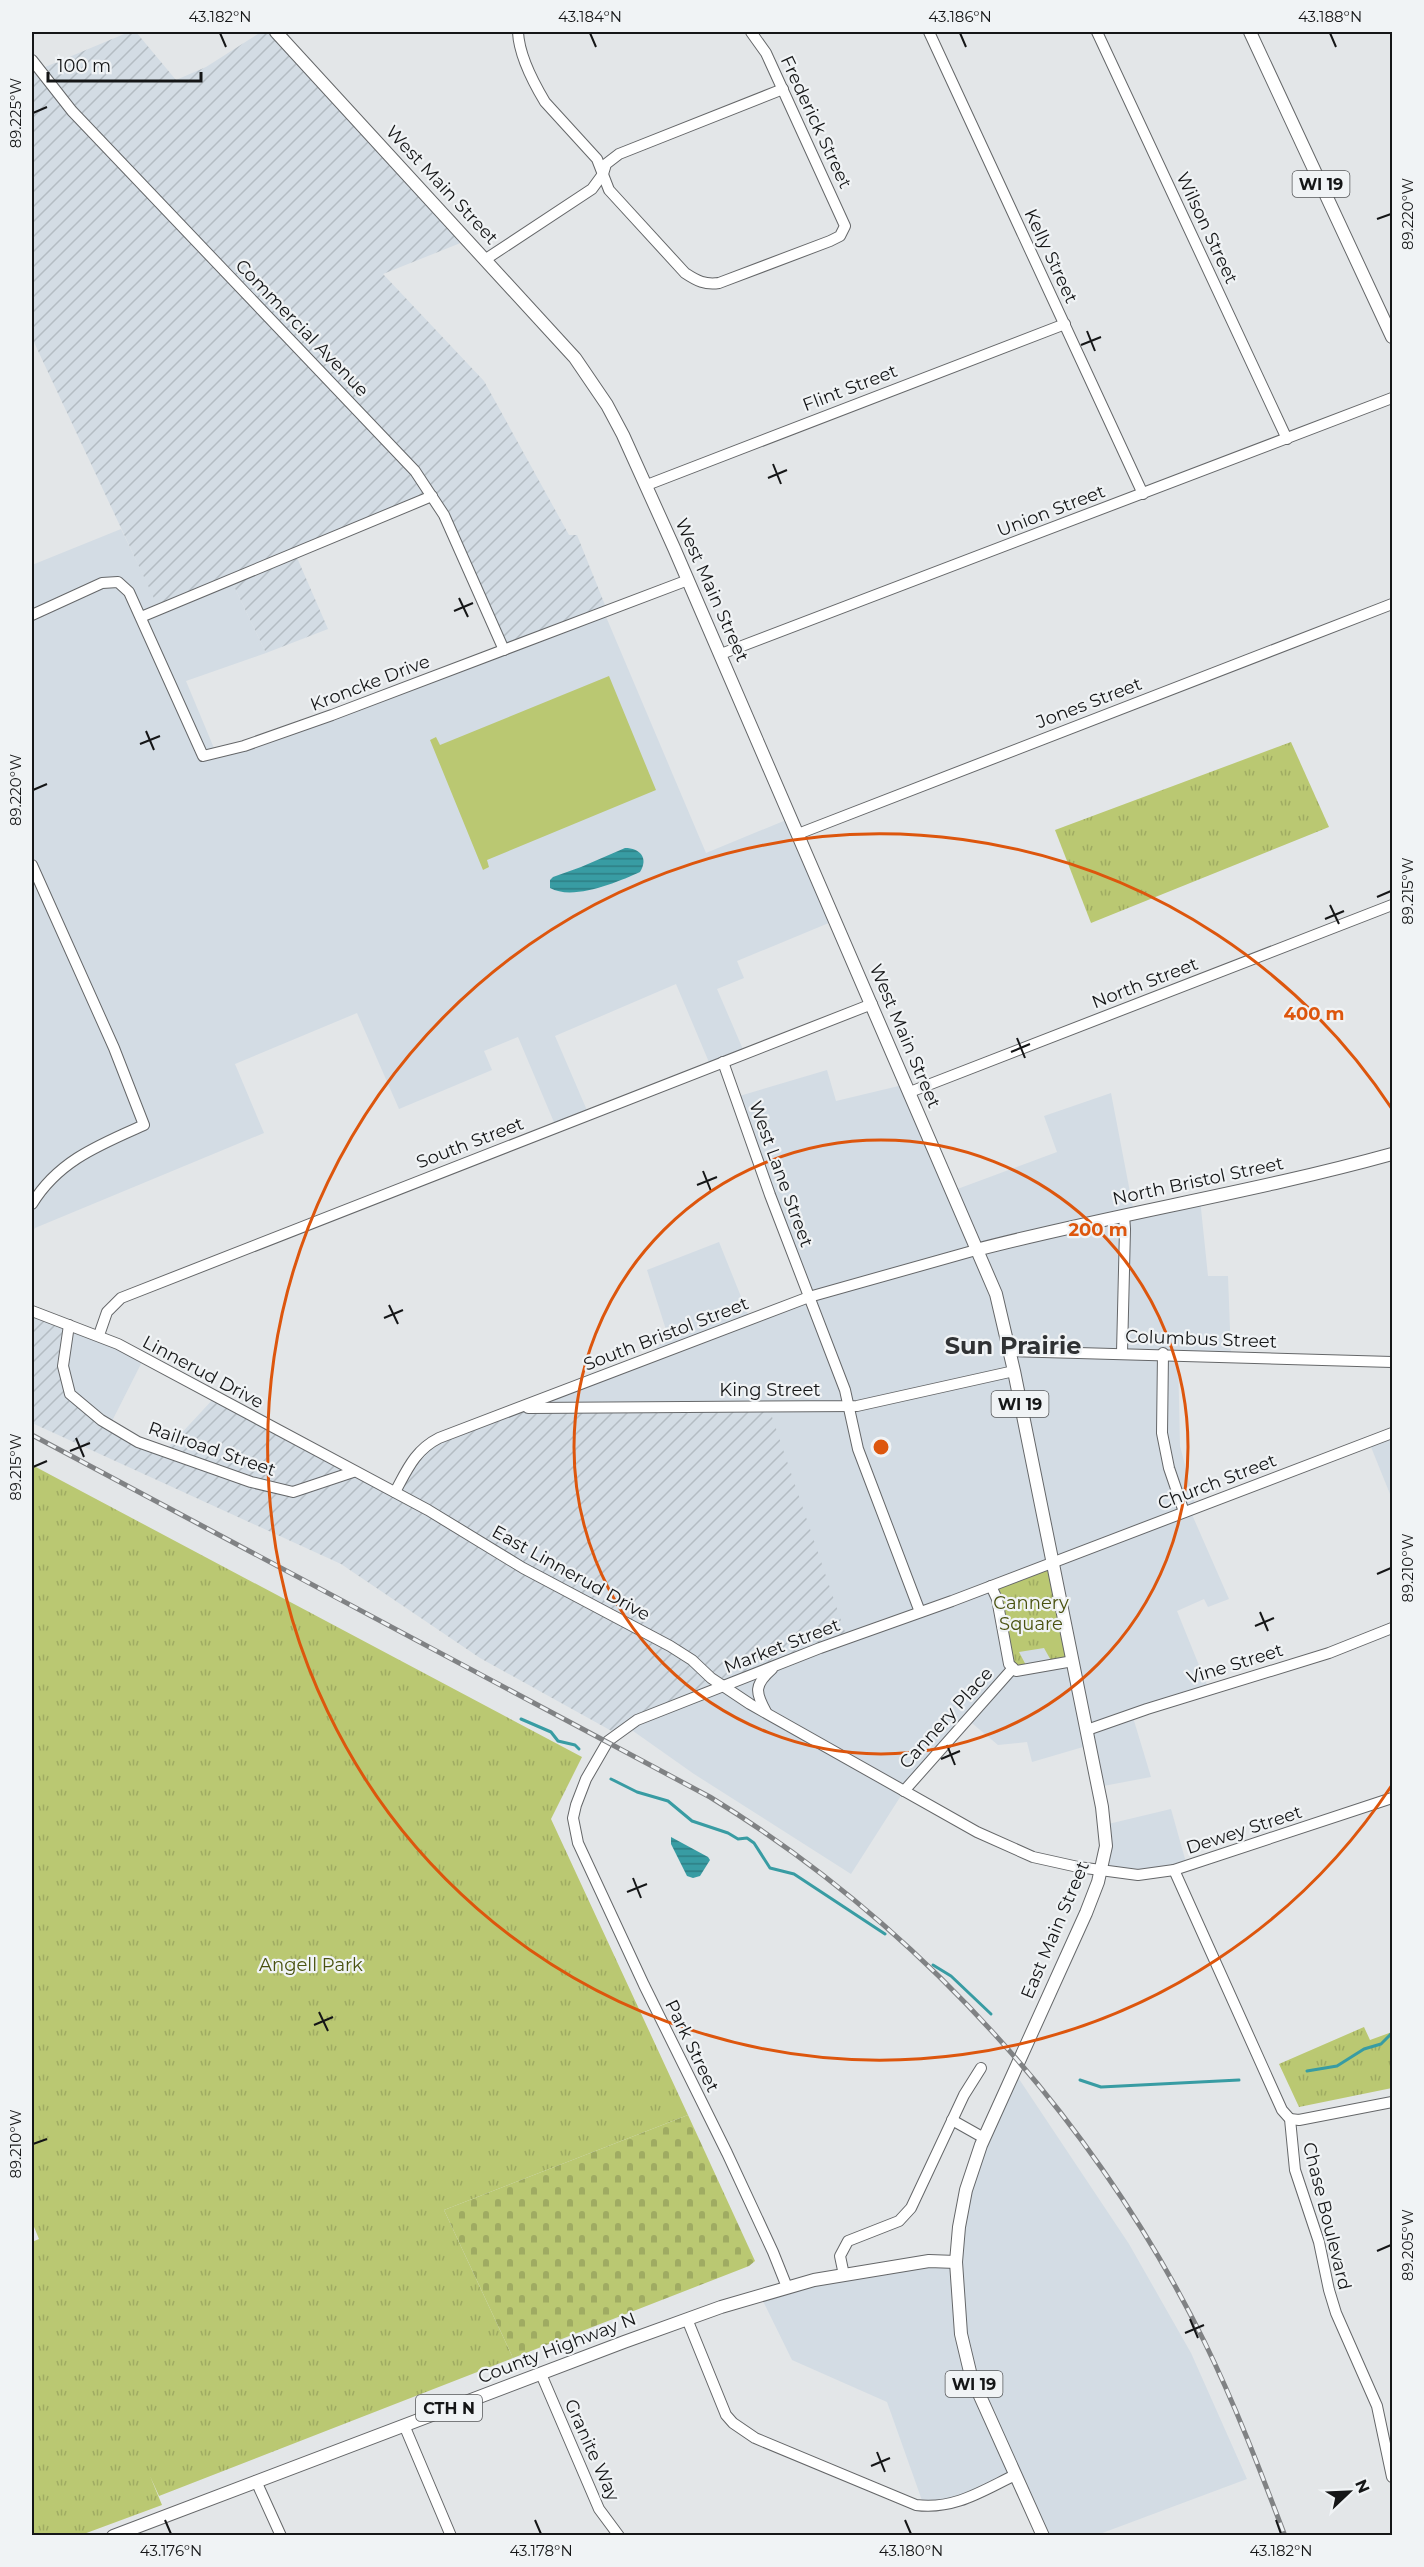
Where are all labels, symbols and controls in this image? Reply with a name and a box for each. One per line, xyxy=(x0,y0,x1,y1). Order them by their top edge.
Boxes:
text: 43.182°N xyxy=(188,7,252,26)
text: 43.184°N xyxy=(558,7,622,26)
text: 43.186°N xyxy=(928,7,992,26)
text: 43.188°N xyxy=(1298,7,1362,26)
scale bar xyxy=(48,45,201,83)
street label: Frederick Street xyxy=(776,52,856,192)
text: 100 m xyxy=(57,55,111,77)
text: 89.225°W xyxy=(6,77,25,148)
street label: West Main Street xyxy=(381,121,503,249)
street label: Wilson Street xyxy=(1172,169,1242,287)
road number: WI 19 xyxy=(1292,171,1350,197)
text: 89.220°W xyxy=(1398,178,1417,250)
street label: Kelly Street xyxy=(1020,205,1082,307)
street label: Commercial Avenue xyxy=(231,255,373,401)
street label: Flint Street xyxy=(800,360,900,416)
street label: Union Street xyxy=(994,480,1108,542)
street label: West Main Street xyxy=(670,515,754,665)
street label: Kroncke Drive xyxy=(307,650,433,716)
street label: Jones Street xyxy=(1032,673,1145,734)
text: 89.220°W xyxy=(6,754,25,826)
text: 89.215°W xyxy=(1398,857,1417,925)
street label: North Street xyxy=(1089,953,1201,1013)
street label: West Main Street xyxy=(865,961,945,1111)
text: 400 m xyxy=(1284,1003,1344,1025)
street label: West Lane Street xyxy=(744,1098,818,1250)
street label: South Street xyxy=(413,1112,527,1174)
street label: North Bristol Street xyxy=(1111,1152,1285,1210)
text: 200 m xyxy=(1068,1219,1128,1241)
street label: South Bristol Street xyxy=(580,1292,752,1376)
street label: Columbus Street xyxy=(1125,1325,1277,1353)
street label: Linnerud Drive xyxy=(139,1331,267,1413)
district label: Sun Prairie xyxy=(945,1331,1081,1360)
street label: King Street xyxy=(719,1379,821,1401)
road number: WI 19 xyxy=(992,1391,1048,1417)
street label: Railroad Street xyxy=(145,1417,279,1481)
text: 89.215°W xyxy=(6,1433,25,1501)
centre of rings xyxy=(871,1437,891,1457)
street label: Church Street xyxy=(1155,1449,1279,1515)
street label: East Linnerud Drive xyxy=(488,1520,654,1626)
text: 89.210°W xyxy=(1398,1533,1417,1603)
park label: Cannery Square xyxy=(993,1592,1069,1635)
street label: Market Street xyxy=(721,1614,843,1678)
street label: Vine Street xyxy=(1184,1639,1286,1689)
street label: Cannery Place xyxy=(895,1663,998,1773)
street label: Dewey Street xyxy=(1183,1801,1305,1859)
street label: East Main Street xyxy=(1016,1858,1094,2002)
park label: Angell Park xyxy=(259,1954,363,1976)
street label: Park Street xyxy=(660,1996,724,2096)
text: 89.210°W xyxy=(6,2109,25,2179)
street label: Chase Boulevard xyxy=(1298,2140,1356,2292)
text: 89.205°W xyxy=(1398,2209,1417,2281)
street label: County Highway N xyxy=(475,2308,639,2388)
road number: WI 19 xyxy=(946,2371,1002,2397)
road number: CTH N xyxy=(416,2395,482,2421)
street label: Granite Way xyxy=(560,2396,624,2505)
north arrow xyxy=(1319,2462,1379,2522)
text: N xyxy=(1351,2477,1374,2496)
text: 43.176°N xyxy=(140,2541,202,2560)
text: 43.178°N xyxy=(509,2541,573,2560)
text: 43.180°N xyxy=(879,2541,943,2560)
text: 43.182°N xyxy=(1249,2541,1313,2560)

